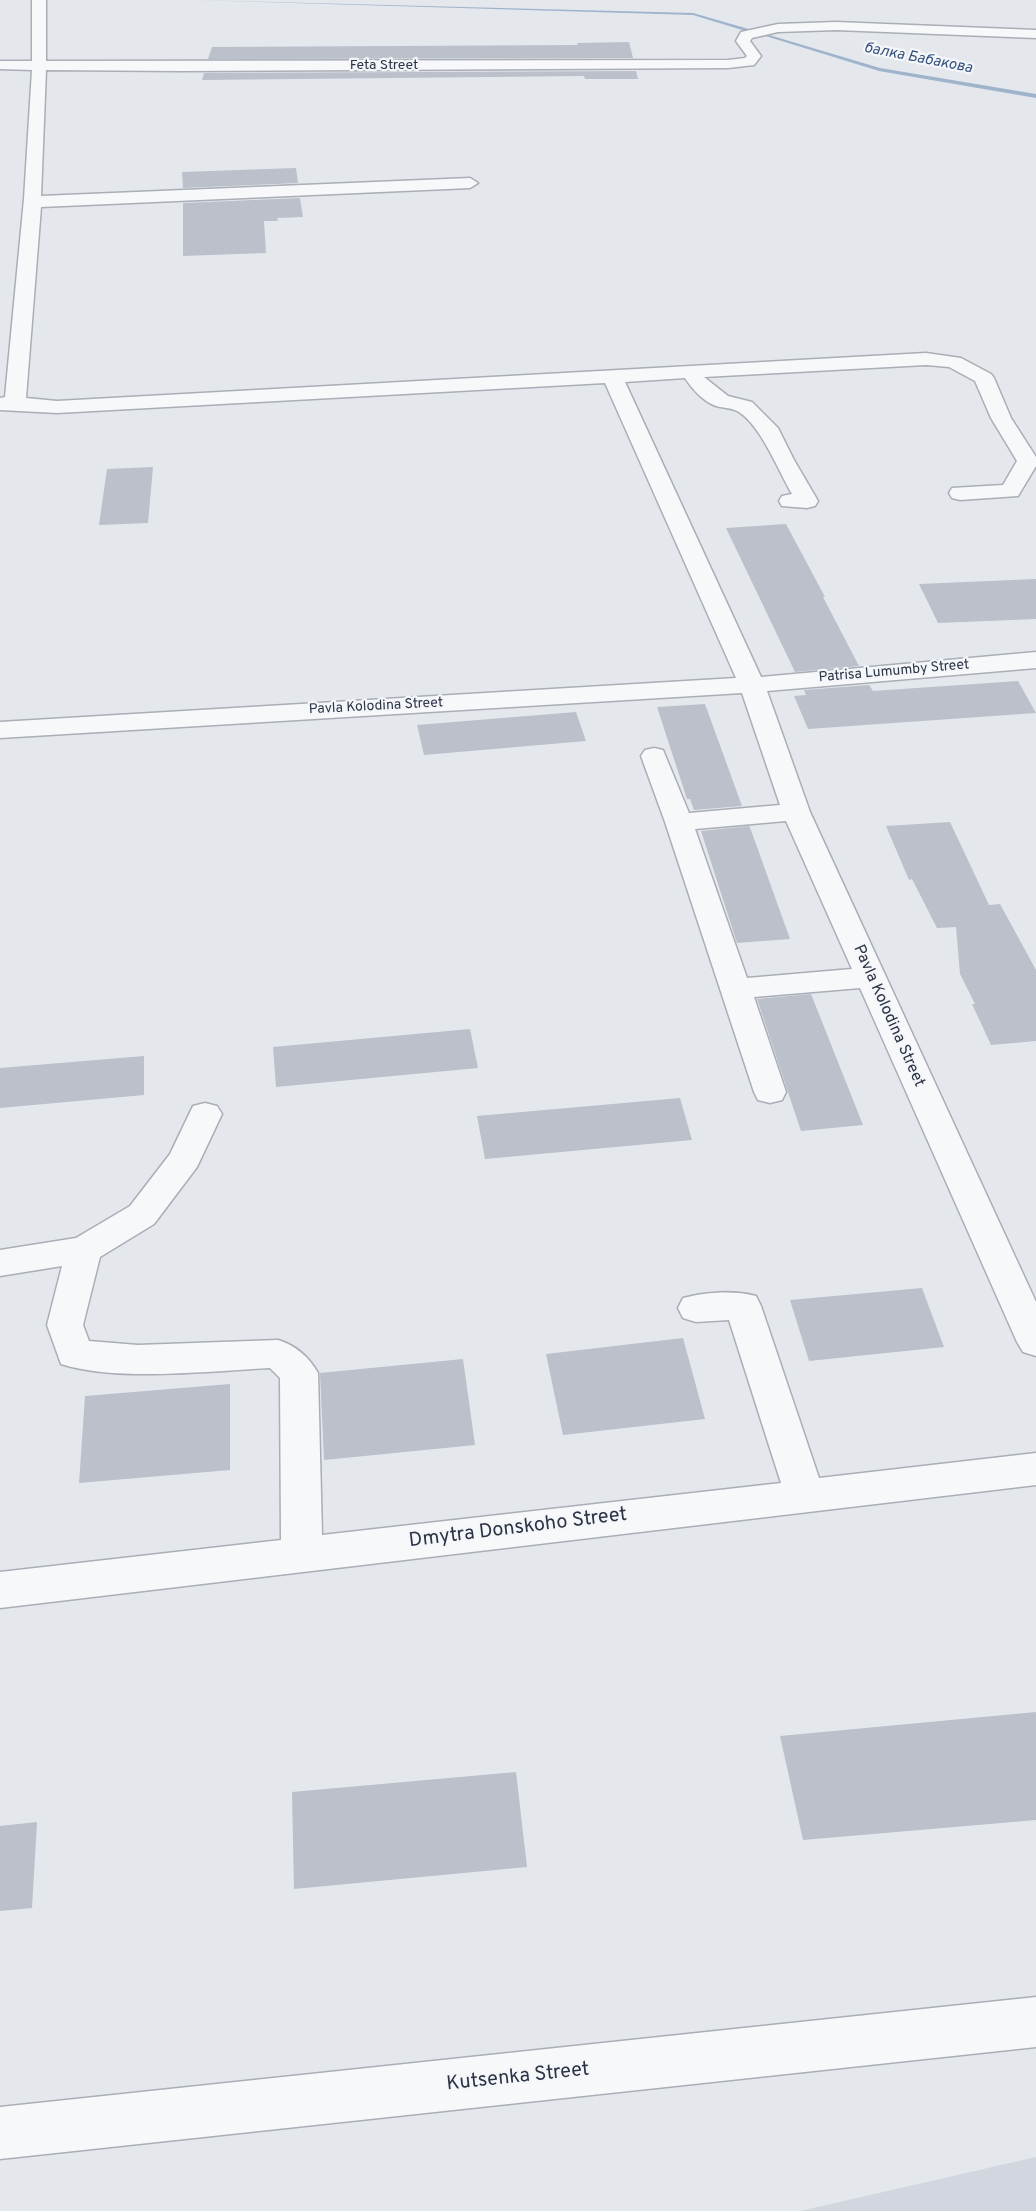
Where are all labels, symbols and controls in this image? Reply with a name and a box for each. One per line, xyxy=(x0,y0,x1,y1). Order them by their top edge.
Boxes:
water label: балка Бабакова xyxy=(862,40,974,78)
street label: Feta Street xyxy=(350,58,418,74)
street label: Patrisa Lumumby Street xyxy=(818,657,970,687)
street label: Pavla Kolodina Street xyxy=(308,695,444,719)
street label: Pavla Kolodina Street xyxy=(848,942,928,1090)
street label: Dmytra Donskoho Street xyxy=(408,1504,628,1554)
street label: Kutsenka Street xyxy=(445,2059,591,2097)

